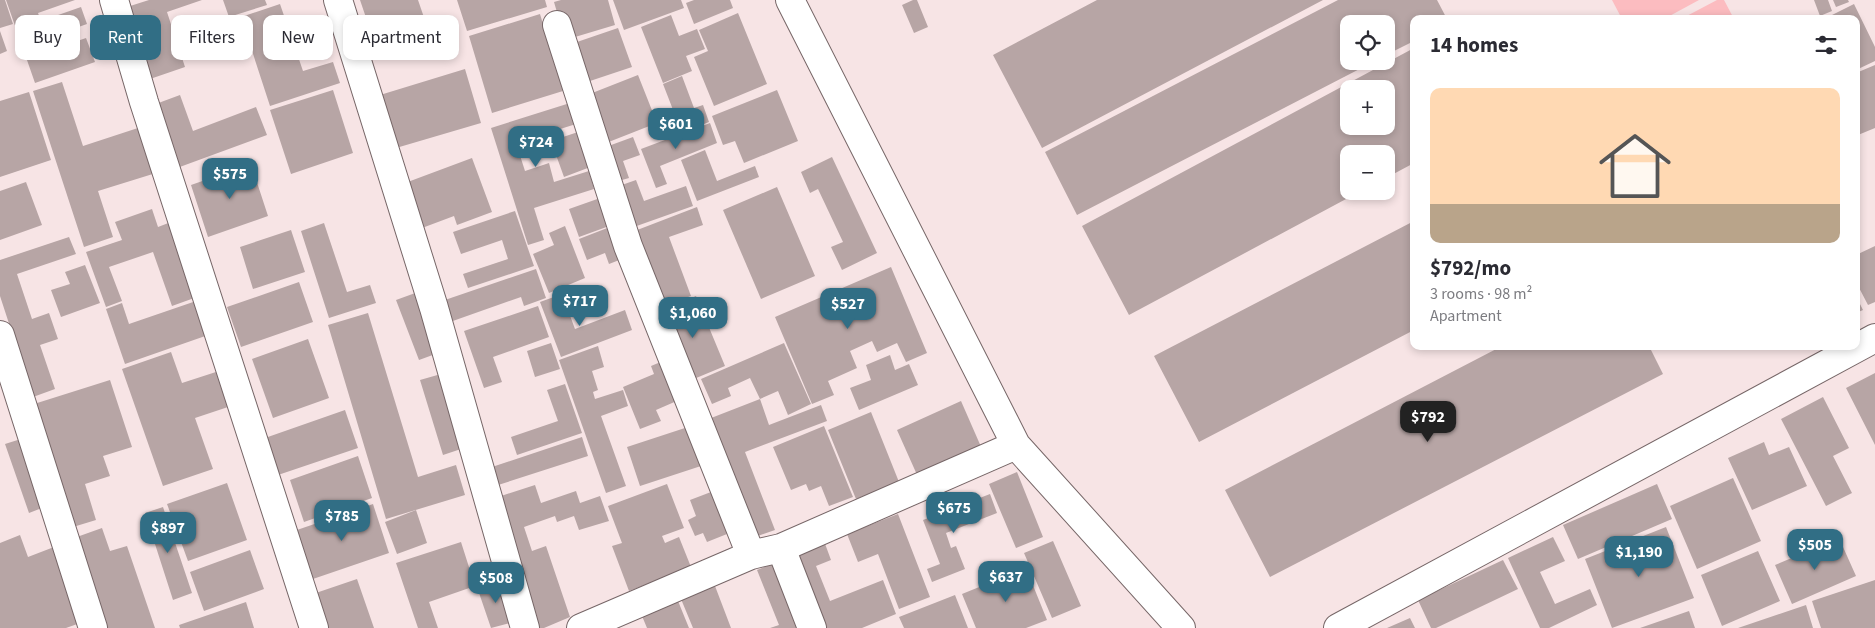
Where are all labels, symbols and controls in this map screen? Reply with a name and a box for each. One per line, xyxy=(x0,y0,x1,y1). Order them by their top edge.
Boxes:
chip: Buy xyxy=(15,15,80,60)
chip: Rent xyxy=(90,15,161,60)
chip: Filters xyxy=(171,15,253,60)
chip: New xyxy=(263,15,333,60)
chip: Apartment xyxy=(343,15,459,60)
map controls xyxy=(1340,15,1395,200)
button: locate xyxy=(1340,15,1395,70)
text: 14 homes xyxy=(1430,30,1518,60)
icon: filters xyxy=(1812,31,1840,59)
button: + xyxy=(1340,80,1395,135)
pin: $601 xyxy=(646,108,706,150)
text: $601 xyxy=(659,113,693,135)
icon: home xyxy=(1590,121,1680,211)
pin: $724 xyxy=(506,126,566,168)
text: $724 xyxy=(519,131,553,153)
button: − xyxy=(1340,145,1395,200)
pin: $575 xyxy=(200,158,260,200)
text: $575 xyxy=(213,163,247,185)
text: $792/mo xyxy=(1430,253,1511,283)
text: 3 rooms · 98 m² xyxy=(1430,283,1532,305)
pin: $717 xyxy=(550,284,610,327)
pin: $527 xyxy=(818,288,878,330)
text: $717 xyxy=(563,290,597,312)
text: $527 xyxy=(831,293,865,315)
pin: $1,060 xyxy=(652,296,734,339)
text: $1,060 xyxy=(669,302,717,324)
text: Apartment xyxy=(1430,305,1502,327)
pin: $792 xyxy=(1398,400,1458,443)
text: $792 xyxy=(1411,406,1445,428)
pin: $675 xyxy=(924,492,984,534)
text: $675 xyxy=(937,497,971,519)
pin: $785 xyxy=(312,500,372,542)
text: $785 xyxy=(325,505,359,527)
pin: $897 xyxy=(138,512,198,554)
text: $897 xyxy=(151,517,185,539)
pin: $505 xyxy=(1785,528,1845,571)
text: $505 xyxy=(1798,534,1832,556)
pin: $1,190 xyxy=(1598,536,1680,578)
text: $1,190 xyxy=(1615,541,1663,563)
pin: $637 xyxy=(976,560,1036,603)
pin: $508 xyxy=(466,562,526,604)
text: $637 xyxy=(989,566,1023,588)
text: $508 xyxy=(479,567,513,589)

